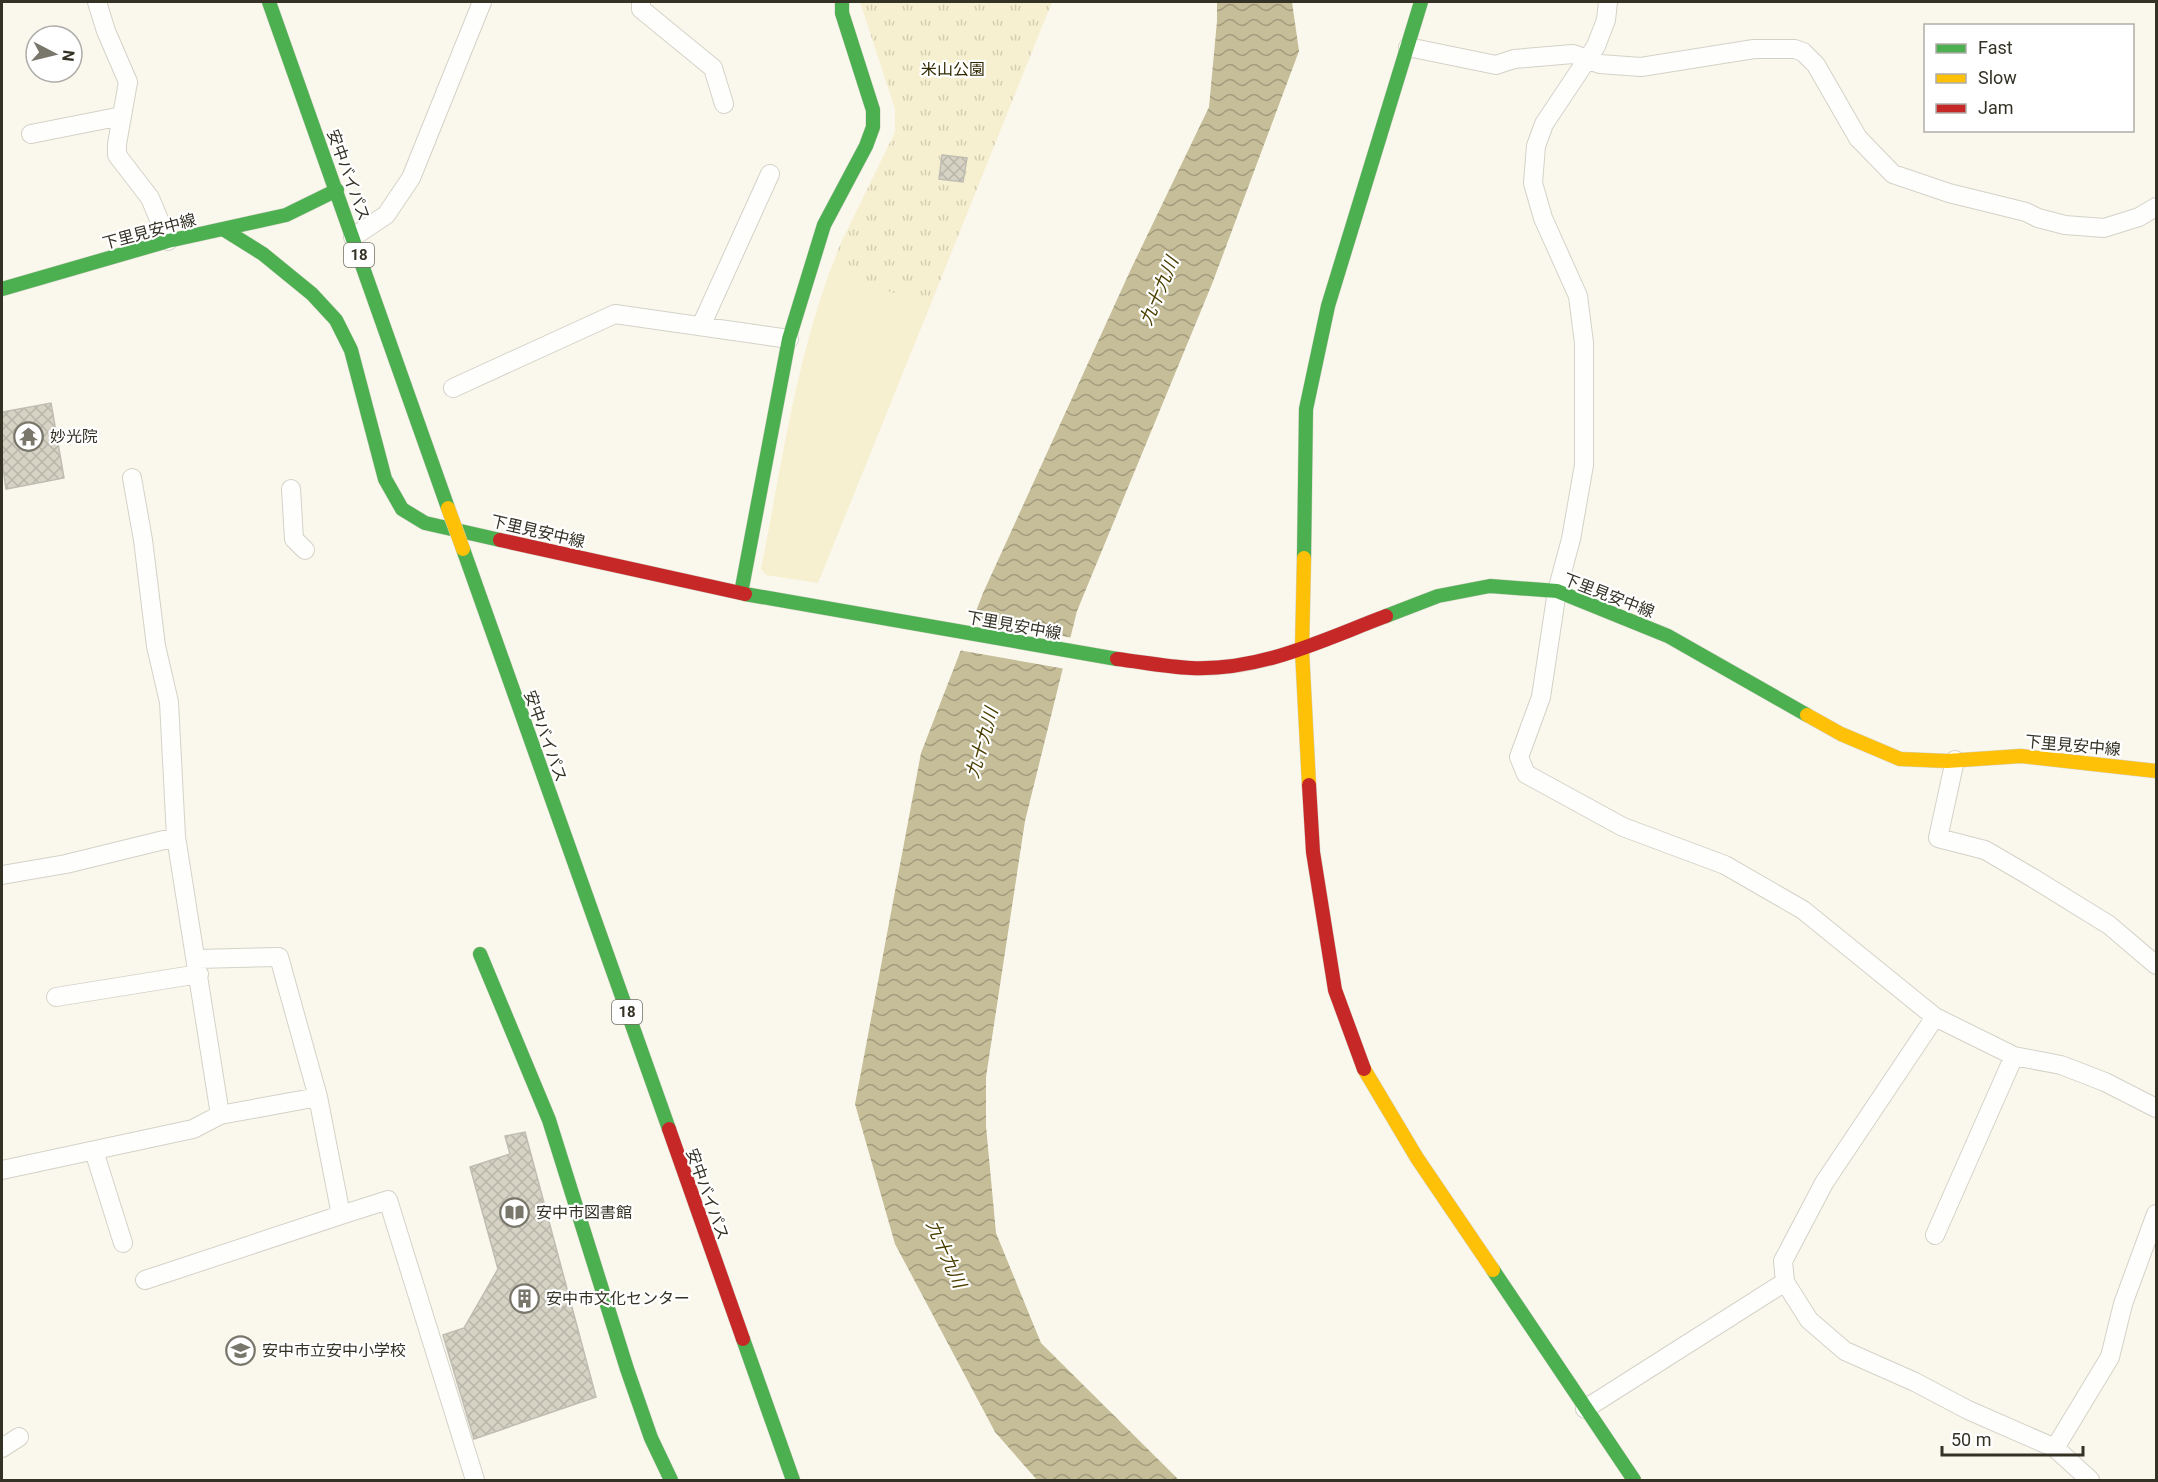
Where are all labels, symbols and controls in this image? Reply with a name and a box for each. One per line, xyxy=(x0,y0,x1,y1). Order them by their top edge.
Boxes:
north arrow xyxy=(24,24,84,84)
legend xyxy=(1924,24,2134,132)
text: Fast xyxy=(1978,37,2013,58)
text: N xyxy=(58,49,79,63)
park label: 米山公園 xyxy=(921,60,985,79)
text: Slow xyxy=(1978,67,2017,88)
text: Jam xyxy=(1978,97,2014,118)
street label: 安中バイパス xyxy=(323,127,374,223)
street label: 下里見安中線 xyxy=(100,210,198,253)
road number: 18 xyxy=(344,243,374,267)
water label: 九十九川 xyxy=(1135,252,1183,328)
temple icon: 妙光院 xyxy=(13,420,45,452)
place label: 妙光院 xyxy=(50,427,98,446)
street label: 下里見安中線 xyxy=(489,511,587,552)
street label: 下里見安中線 xyxy=(1561,569,1657,622)
street label: 下里見安中線 xyxy=(965,608,1063,643)
street label: 安中バイパス xyxy=(520,688,571,784)
water label: 九十九川 xyxy=(962,703,1002,780)
street label: 下里見安中線 xyxy=(2024,732,2122,759)
road number: 18 xyxy=(612,1000,642,1024)
street label: 安中バイパス xyxy=(682,1146,733,1242)
library icon: 安中市図書館 xyxy=(499,1196,531,1228)
place label: 安中市図書館 xyxy=(536,1203,632,1222)
water label: 九十九川 xyxy=(922,1217,972,1293)
building icon: 安中市文化センター xyxy=(509,1282,541,1314)
place label: 安中市文化センター xyxy=(546,1289,690,1308)
school or university icon: 安中市立安中小学校 xyxy=(225,1334,257,1366)
place label: 安中市立安中小学校 xyxy=(262,1341,406,1360)
scale bar xyxy=(1942,1419,2083,1457)
text: 50 m xyxy=(1951,1429,1991,1450)

